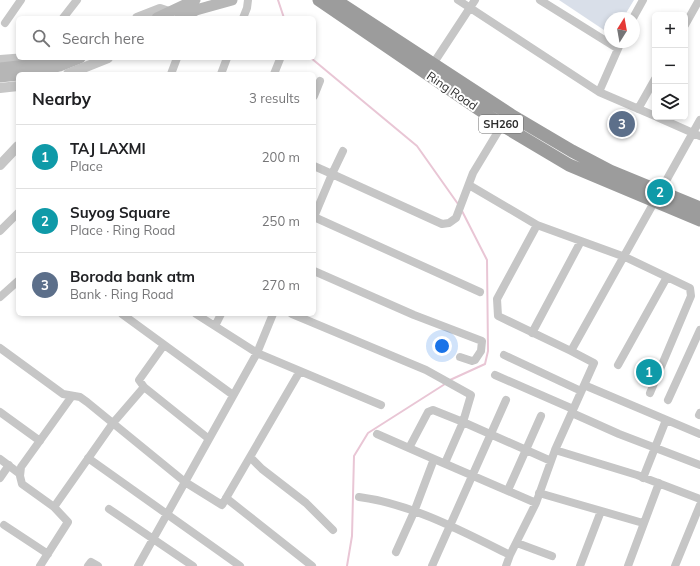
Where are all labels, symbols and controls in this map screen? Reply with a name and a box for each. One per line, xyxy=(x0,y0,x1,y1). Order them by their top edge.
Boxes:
north arrow xyxy=(604,12,640,48)
map controls xyxy=(652,12,688,120)
button: + xyxy=(652,12,688,48)
search box xyxy=(16,16,316,60)
icon: search xyxy=(30,27,52,49)
text: Search here xyxy=(62,29,144,48)
button: − xyxy=(652,48,688,84)
street label: Ring Road xyxy=(424,68,481,113)
button: layers xyxy=(652,84,688,120)
text: Nearby xyxy=(32,88,91,109)
text: 3 results xyxy=(249,90,300,106)
pin: 3 xyxy=(609,109,635,139)
road number: SH260 xyxy=(479,115,523,133)
text: TAJ LAXMI xyxy=(70,139,146,158)
text: 1 xyxy=(41,149,49,165)
text: 200 m xyxy=(262,149,300,165)
text: Place xyxy=(70,158,103,174)
pin: 2 xyxy=(647,177,673,207)
text: Suyog Square xyxy=(70,203,170,222)
text: 2 xyxy=(41,213,49,229)
text: 250 m xyxy=(262,213,300,229)
text: Place · Ring Road xyxy=(70,222,175,238)
text: Boroda bank atm xyxy=(70,267,195,286)
text: 3 xyxy=(41,277,49,293)
text: 270 m xyxy=(262,277,300,293)
text: Bank · Ring Road xyxy=(70,286,174,302)
your location xyxy=(432,336,452,356)
pin: 1 xyxy=(636,357,662,387)

